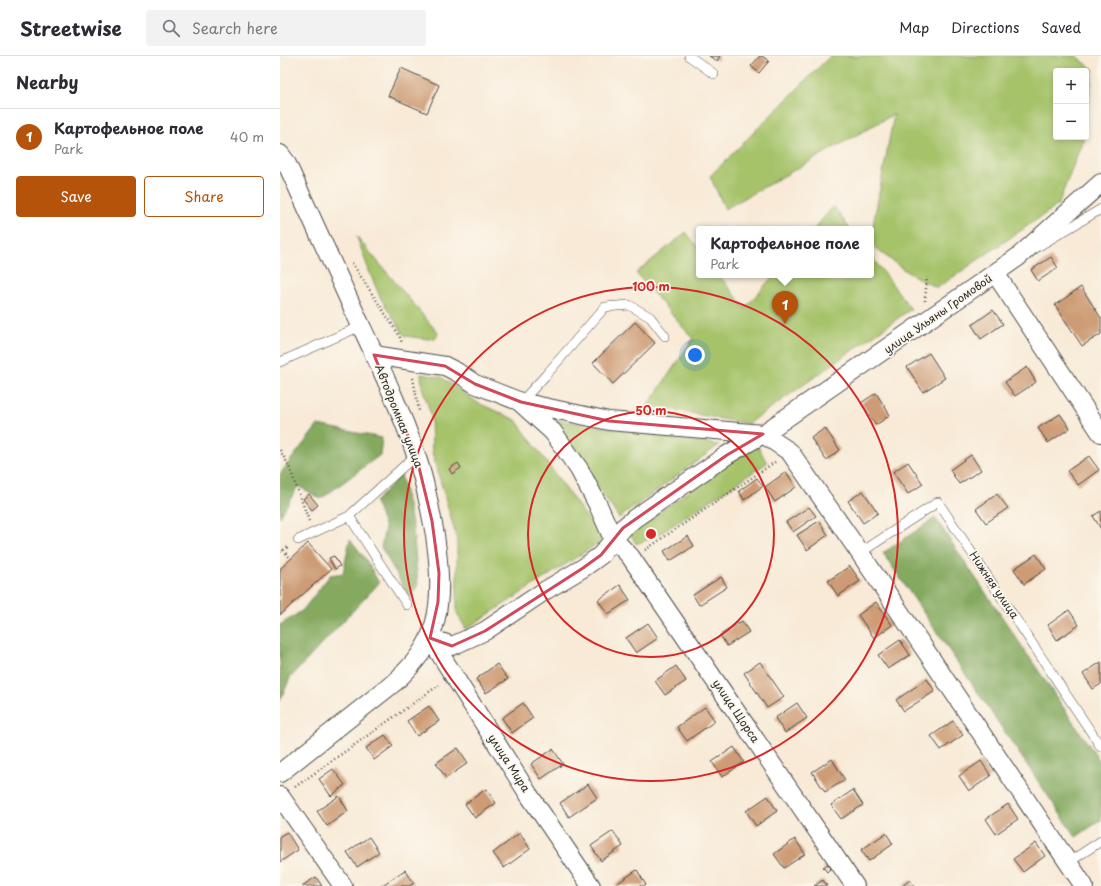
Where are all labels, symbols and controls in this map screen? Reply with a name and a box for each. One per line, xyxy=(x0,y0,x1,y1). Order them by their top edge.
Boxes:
search box xyxy=(146,10,426,46)
text: Streetwise xyxy=(20,14,122,42)
text: Search here xyxy=(192,16,278,39)
icon: search xyxy=(160,17,182,39)
text: Map xyxy=(899,17,929,38)
text: Directions xyxy=(951,17,1019,38)
text: Saved xyxy=(1041,17,1081,38)
map controls xyxy=(1053,68,1089,140)
button: + xyxy=(1053,68,1089,104)
text: Nearby xyxy=(16,69,78,95)
button: − xyxy=(1053,104,1089,140)
text: Картофельное поле xyxy=(54,116,204,139)
text: 1 xyxy=(26,127,32,146)
text: 40 m xyxy=(230,127,264,146)
text: Park xyxy=(54,139,83,158)
button: Save xyxy=(16,176,136,217)
button: Share xyxy=(144,176,264,217)
popup xyxy=(696,226,874,278)
text: Картофельное поле xyxy=(710,231,860,254)
text: Park xyxy=(710,254,739,273)
street label: улица Ульяны Громовой xyxy=(880,270,995,357)
text: 100 m xyxy=(632,277,670,295)
pin: 1 xyxy=(772,291,798,324)
your location xyxy=(685,345,705,365)
street label: Автодромная улица xyxy=(371,362,428,470)
text: 50 m xyxy=(635,401,667,419)
centre of rings xyxy=(644,527,658,541)
street label: Нижняя улица xyxy=(965,548,1023,622)
street label: улица Щорса xyxy=(709,675,764,746)
street label: улица Мира xyxy=(484,730,535,795)

